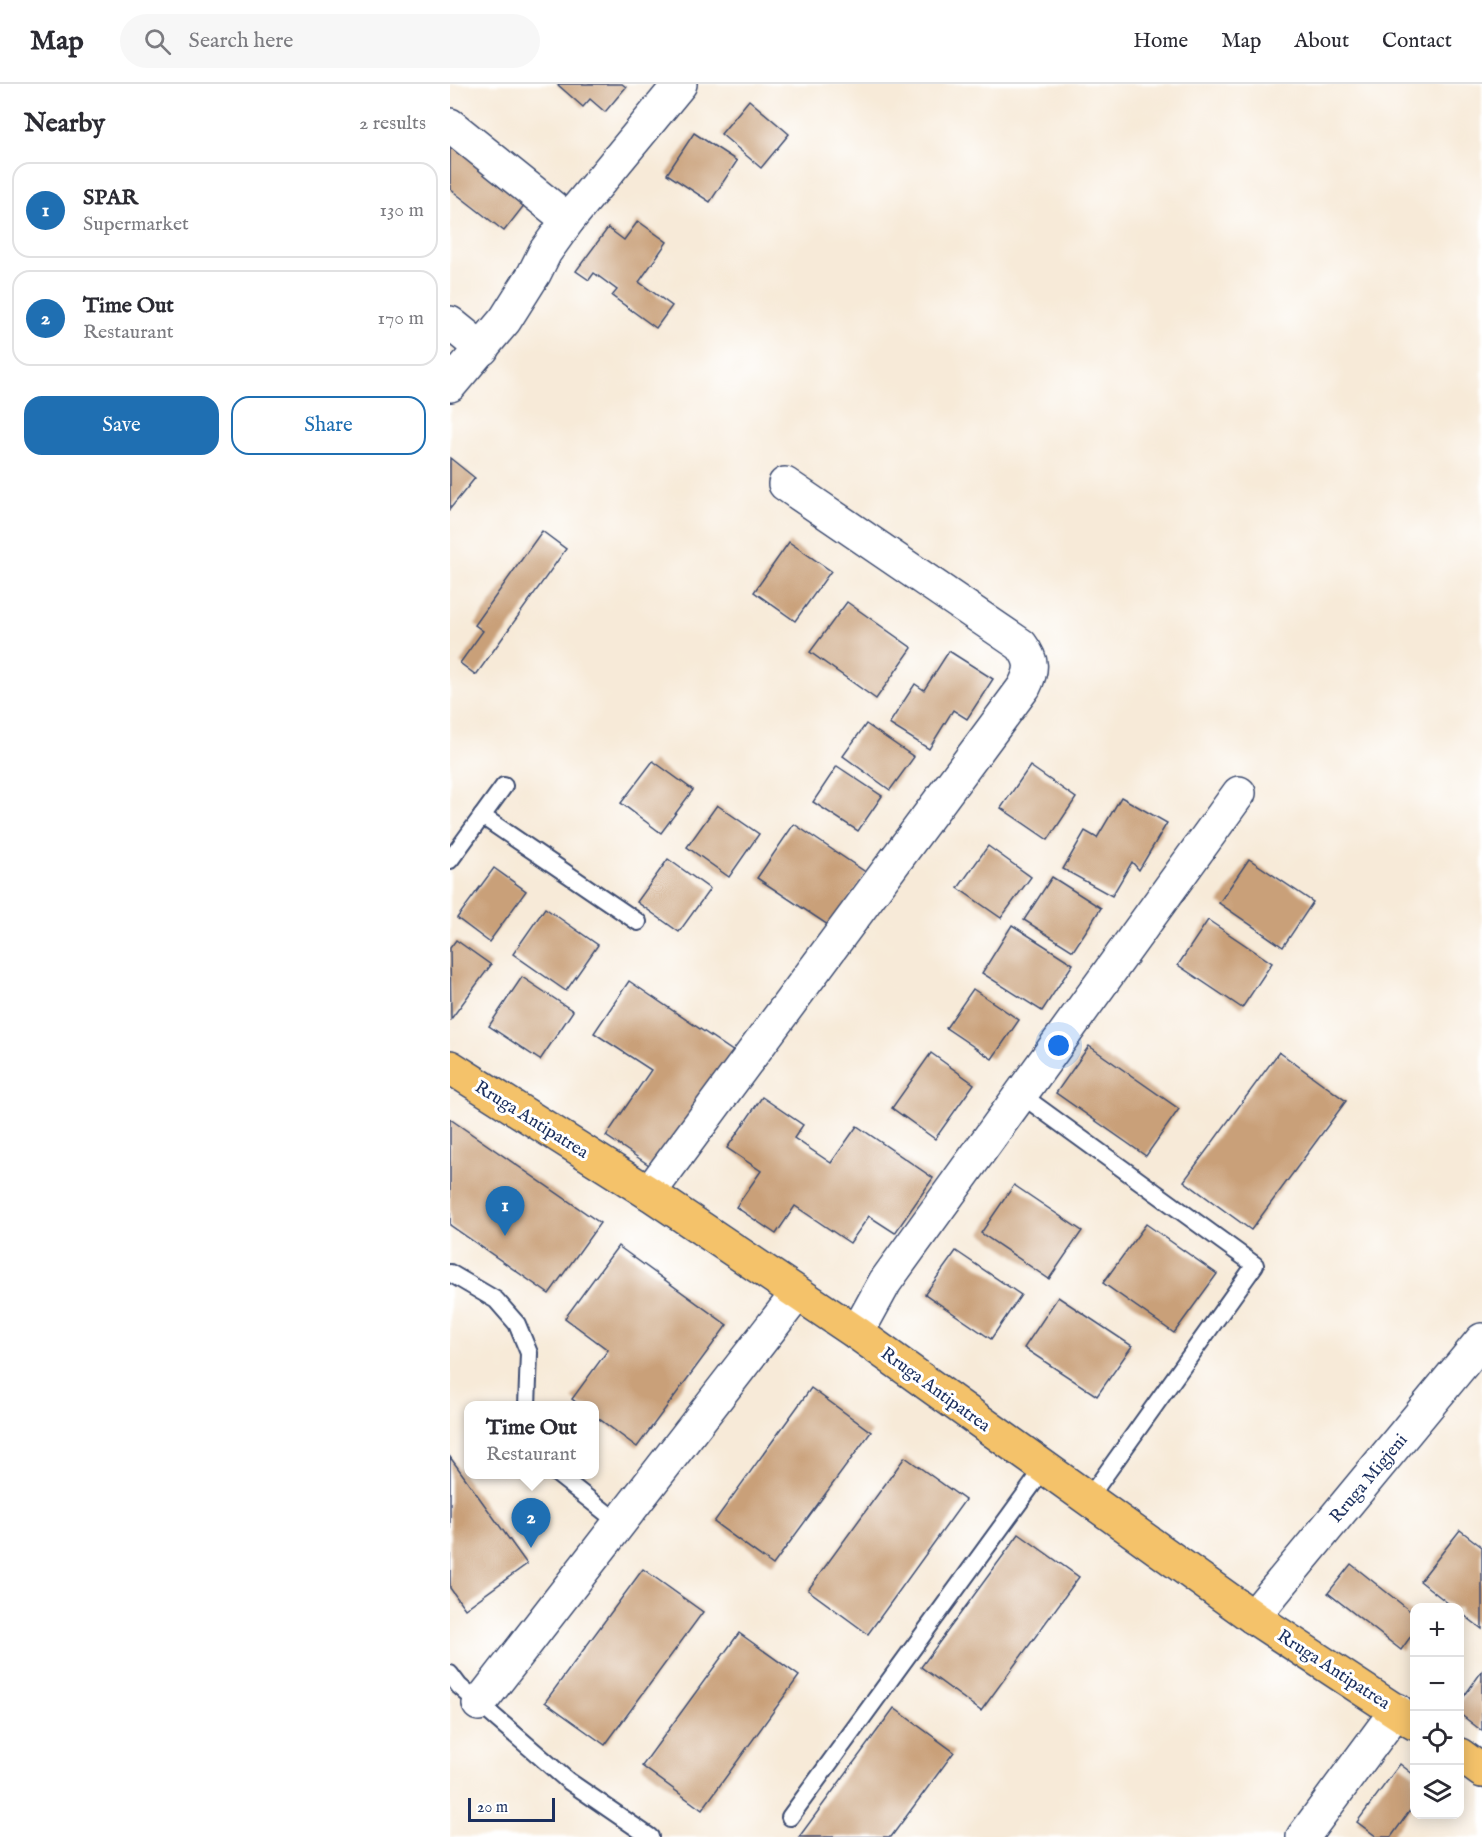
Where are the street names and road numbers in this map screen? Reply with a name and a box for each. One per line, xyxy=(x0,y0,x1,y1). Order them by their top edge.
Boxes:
street label: Rruga Antipatrea xyxy=(470,1076,593,1165)
street label: Rruga Antipatrea xyxy=(876,1343,995,1438)
street label: Rruga Migjeni xyxy=(1325,1429,1413,1528)
street label: Rruga Antipatrea xyxy=(1272,1625,1394,1715)

